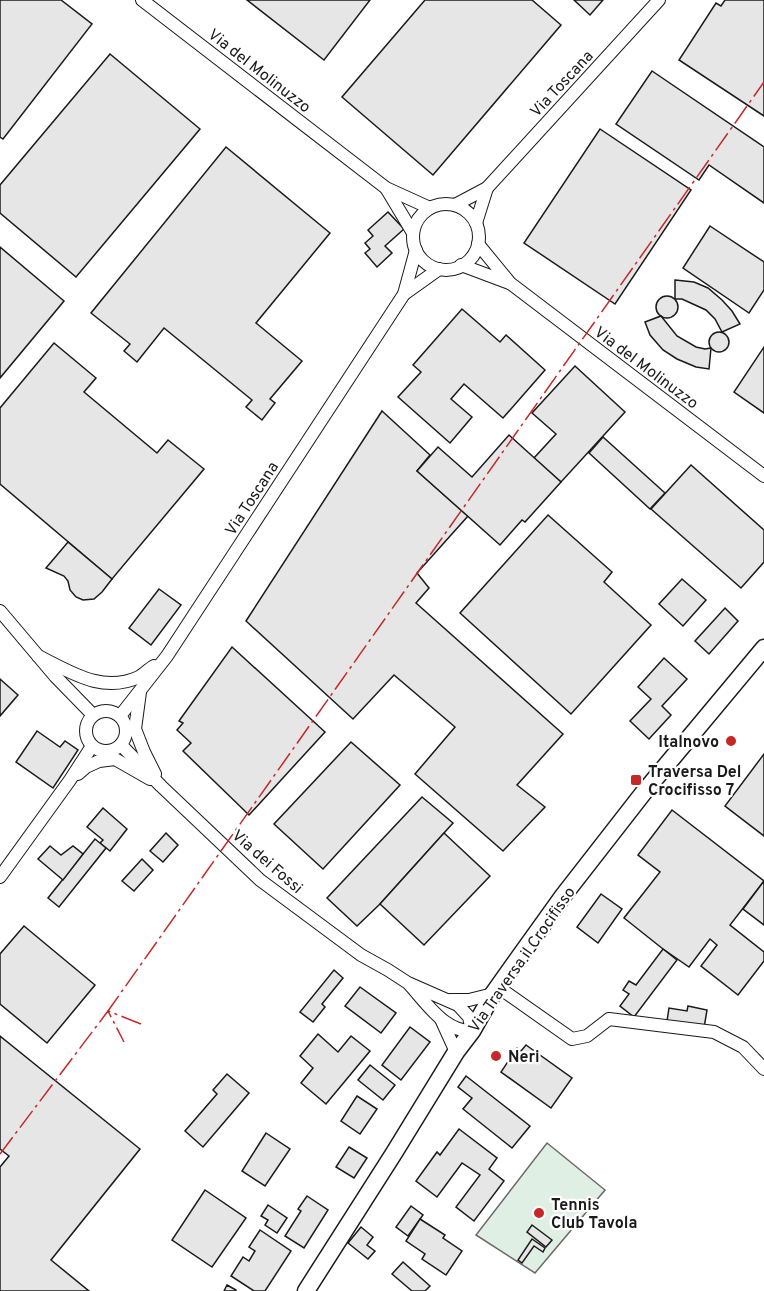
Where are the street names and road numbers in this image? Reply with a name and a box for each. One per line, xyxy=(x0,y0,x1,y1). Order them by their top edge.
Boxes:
street label: Via del Molinuzzo xyxy=(203,25,314,118)
street label: Via Toscana xyxy=(527,47,598,122)
street label: Via del Molinuzzo xyxy=(590,323,702,414)
street label: Via Toscana xyxy=(221,458,284,540)
street label: Via dei Fossi xyxy=(227,826,306,899)
street label: Via Traversa il Crocifisso xyxy=(465,883,581,1037)

